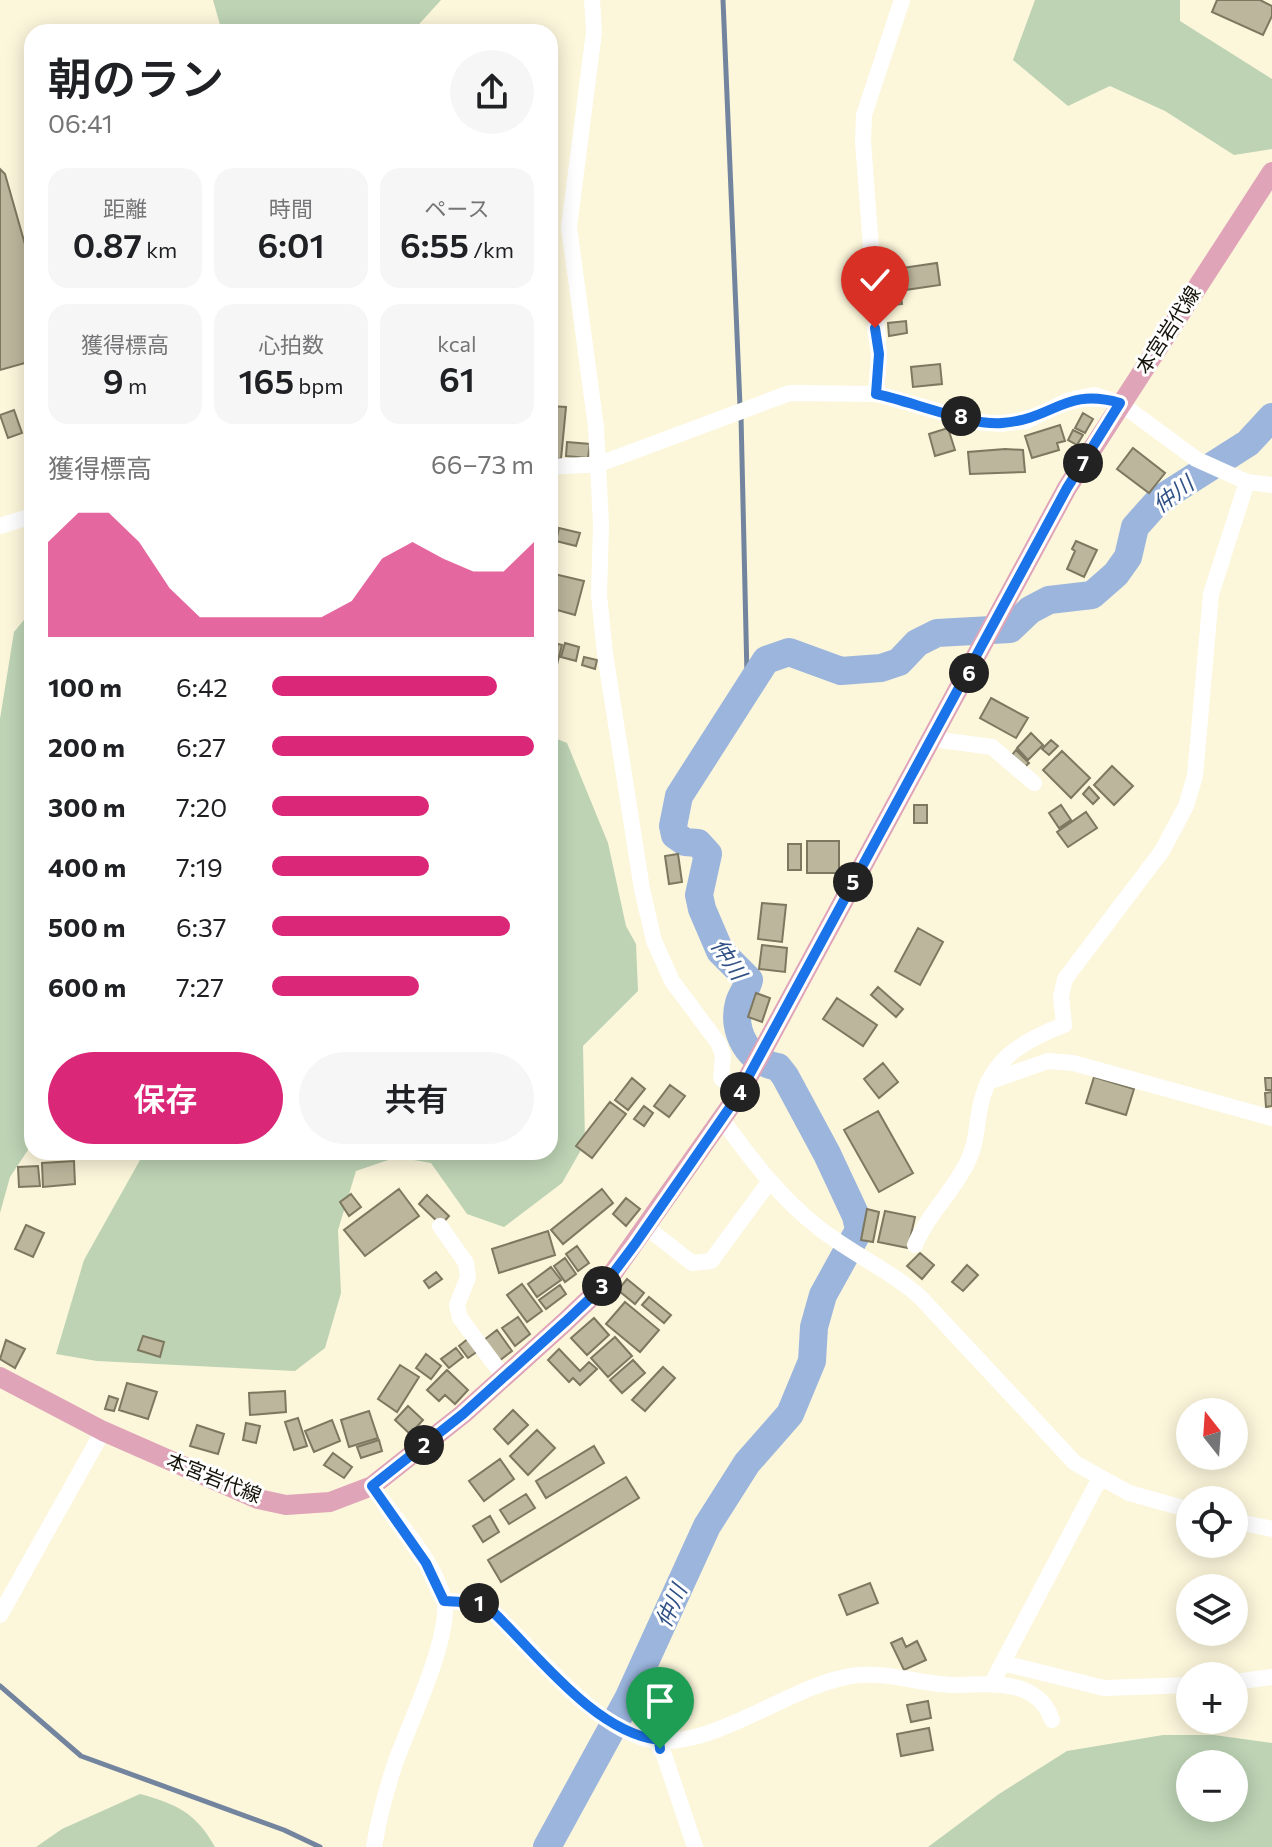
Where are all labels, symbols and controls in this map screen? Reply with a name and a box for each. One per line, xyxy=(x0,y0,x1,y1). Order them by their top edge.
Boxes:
text: 朝のラン xyxy=(48,50,224,104)
button: share xyxy=(450,50,534,134)
text: 06:41 xyxy=(48,107,113,138)
text: 距離 xyxy=(103,195,147,222)
text: 時間 xyxy=(269,195,313,222)
text: ペース xyxy=(425,195,489,222)
text: 0.87 xyxy=(73,223,142,265)
text: 6:01 xyxy=(257,223,325,265)
text: 6:55 xyxy=(400,223,469,265)
text: km xyxy=(142,236,177,263)
text: /km xyxy=(469,236,514,263)
pin xyxy=(841,246,909,328)
icon: check xyxy=(853,258,897,302)
street label: 本宮岩代線 xyxy=(1130,281,1204,378)
text: kcal xyxy=(437,330,477,357)
text: 獲得標高 xyxy=(81,331,169,358)
text: 心拍数 xyxy=(258,331,324,358)
text: 61 xyxy=(439,357,475,399)
text: 9 xyxy=(103,359,124,401)
text: 165 xyxy=(238,359,294,401)
text: m xyxy=(124,372,147,399)
text: bpm xyxy=(294,372,344,399)
pin: 8 xyxy=(941,396,981,436)
text: 8 xyxy=(954,402,968,429)
pin: 7 xyxy=(1063,443,1103,483)
text: 66–73 m xyxy=(431,448,534,479)
text: 7 xyxy=(1077,449,1089,476)
text: 獲得標高 xyxy=(48,452,152,483)
water label: 仲川 xyxy=(1147,468,1200,518)
pin: 6 xyxy=(949,653,989,693)
text: 6 xyxy=(962,659,976,686)
text: 100 m xyxy=(48,671,122,702)
text: 6:42 xyxy=(176,671,228,702)
text: 200 m xyxy=(48,731,125,762)
text: 6:27 xyxy=(176,731,226,762)
text: 300 m xyxy=(48,791,125,822)
text: 7:20 xyxy=(176,791,227,822)
text: 400 m xyxy=(48,851,126,882)
text: 7:19 xyxy=(176,851,223,882)
pin: 5 xyxy=(833,862,873,902)
text: 5 xyxy=(847,868,859,895)
text: 500 m xyxy=(48,911,125,942)
text: 6:37 xyxy=(176,911,226,942)
water label: 仲川 xyxy=(706,933,754,986)
text: 600 m xyxy=(48,971,126,1002)
text: 7:27 xyxy=(176,971,224,1002)
button: 保存 xyxy=(48,1052,283,1144)
button: 共有 xyxy=(299,1052,534,1144)
pin: 4 xyxy=(720,1072,760,1112)
text: 4 xyxy=(733,1078,747,1105)
pin: 3 xyxy=(582,1266,622,1306)
text: 3 xyxy=(596,1272,608,1299)
north arrow xyxy=(1176,1398,1248,1470)
map controls xyxy=(1176,1398,1248,1822)
pin: 2 xyxy=(404,1425,444,1465)
text: 2 xyxy=(418,1431,430,1458)
street label: 本宮岩代線 xyxy=(164,1447,265,1507)
button: locate xyxy=(1176,1486,1248,1558)
button: layers xyxy=(1176,1574,1248,1646)
water label: 仲川 xyxy=(649,1578,693,1631)
pin: 1 xyxy=(459,1583,499,1623)
text: 1 xyxy=(474,1589,484,1616)
button: + xyxy=(1176,1662,1248,1734)
pin xyxy=(626,1667,694,1749)
icon: arrive xyxy=(638,1679,682,1723)
button: − xyxy=(1176,1750,1248,1822)

